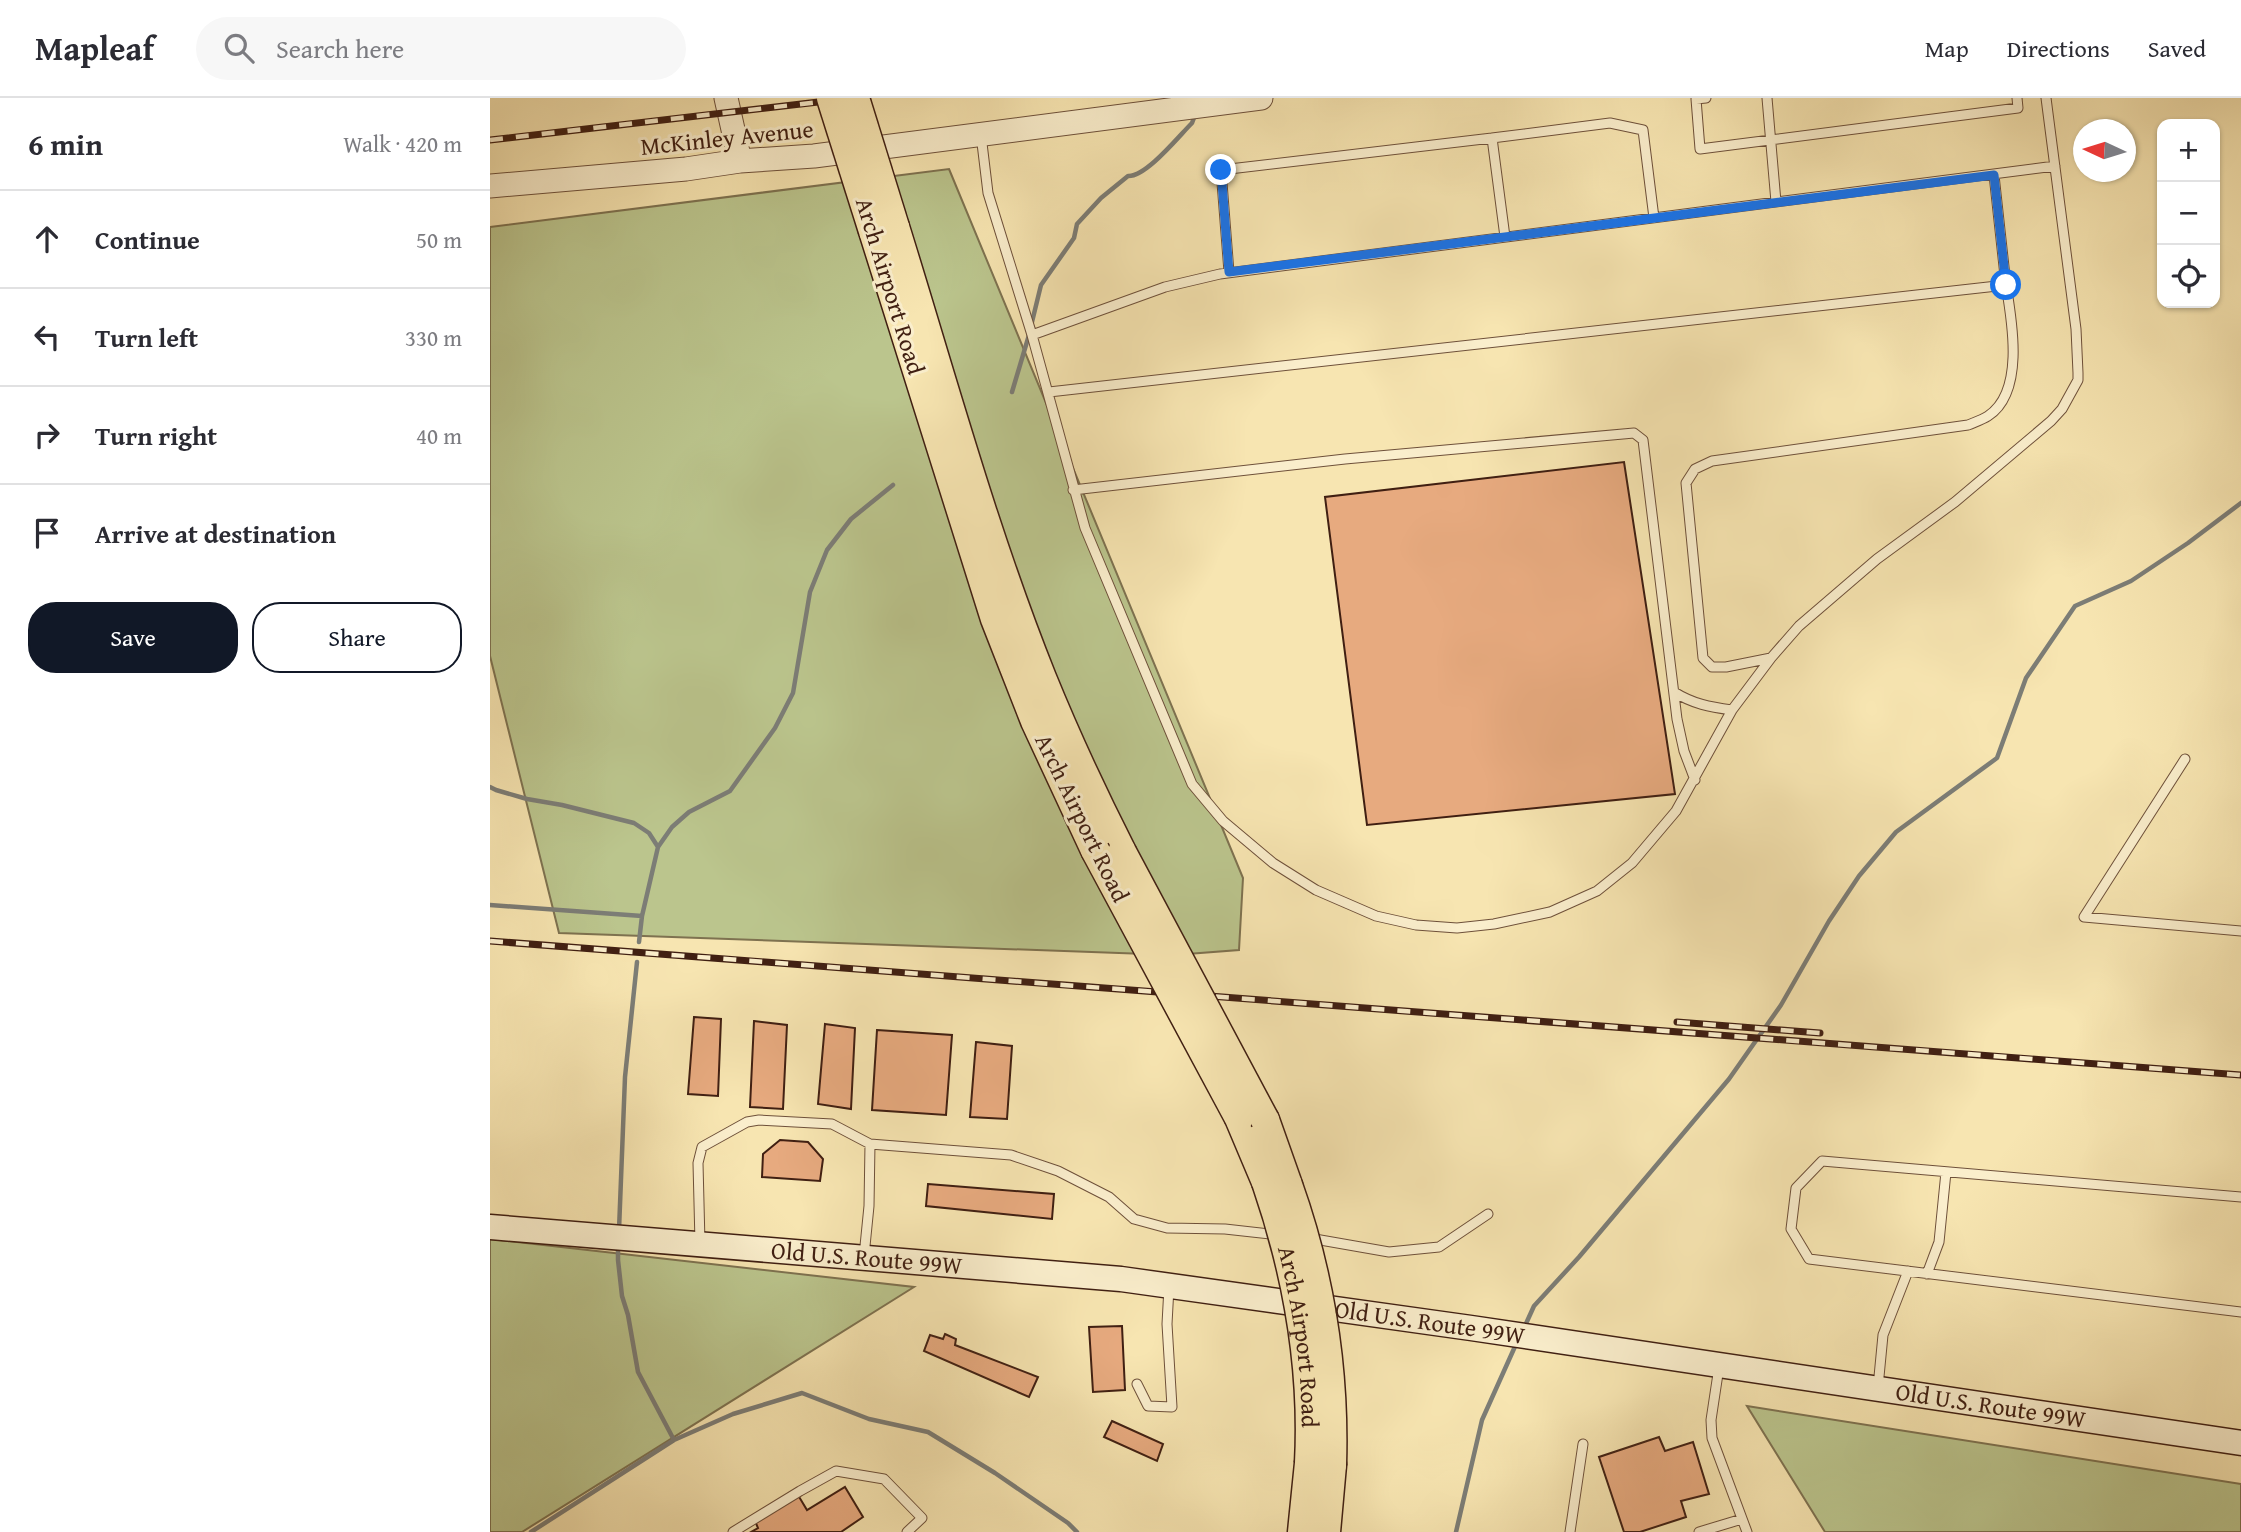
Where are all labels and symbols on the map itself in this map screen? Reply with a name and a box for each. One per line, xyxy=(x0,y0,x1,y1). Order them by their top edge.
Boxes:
street label: McKinley Avenue xyxy=(639,111,815,164)
north arrow xyxy=(2073,119,2136,182)
route end xyxy=(1205,154,1236,185)
street label: Arch Airport Road xyxy=(847,193,934,379)
route start xyxy=(1990,269,2021,300)
street label: Arch Airport Road xyxy=(1027,728,1138,908)
street label: Old U.S. Route 99W xyxy=(770,1232,964,1283)
street label: Arch Airport Road xyxy=(1269,1242,1328,1428)
street label: Old U.S. Route 99W xyxy=(1333,1291,1528,1353)
street label: Old U.S. Route 99W xyxy=(1893,1374,2089,1437)

